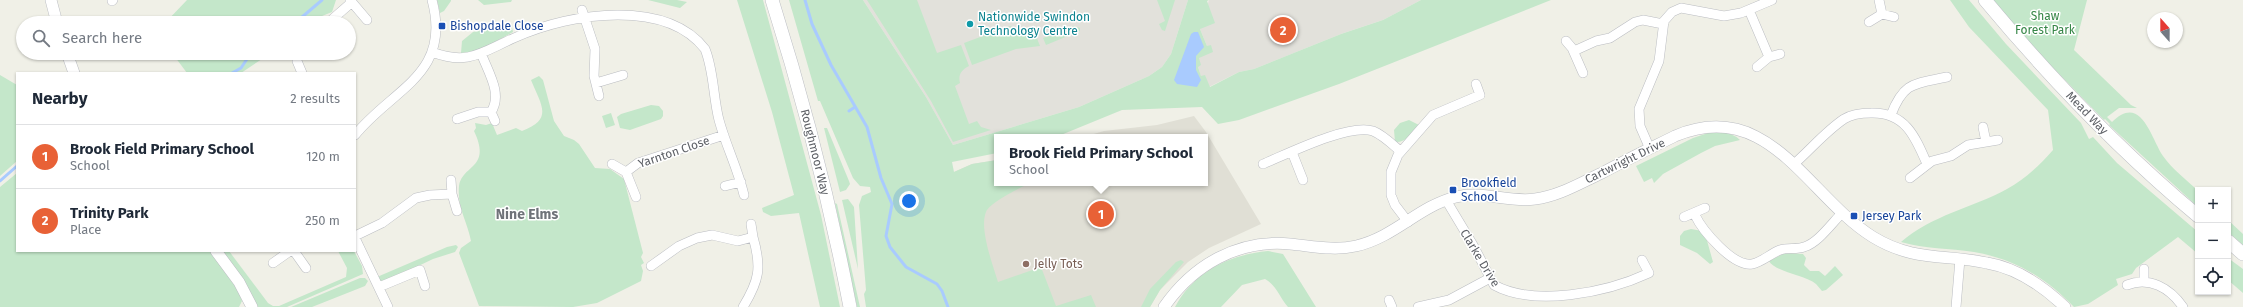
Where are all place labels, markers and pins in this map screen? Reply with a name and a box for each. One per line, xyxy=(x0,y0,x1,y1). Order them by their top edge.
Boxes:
place label: Nationwide Swindon Technology Centre xyxy=(978,10,1090,38)
pin: 2 xyxy=(1270,15,1296,45)
place label: Bishopdale Close xyxy=(450,19,543,33)
marker: Nationwide Swindon Technology Centre xyxy=(965,19,975,29)
marker: Bishopdale Close xyxy=(437,21,447,31)
place label: Brookfield School xyxy=(1461,176,1517,204)
marker: Brookfield School xyxy=(1448,185,1458,195)
pin: 1 xyxy=(1088,199,1114,229)
place label: Jersey Park xyxy=(1862,209,1922,223)
marker: Jersey Park xyxy=(1849,211,1859,221)
place label: Jelly Tots xyxy=(1034,257,1083,271)
marker: Jelly Tots xyxy=(1021,259,1031,269)

